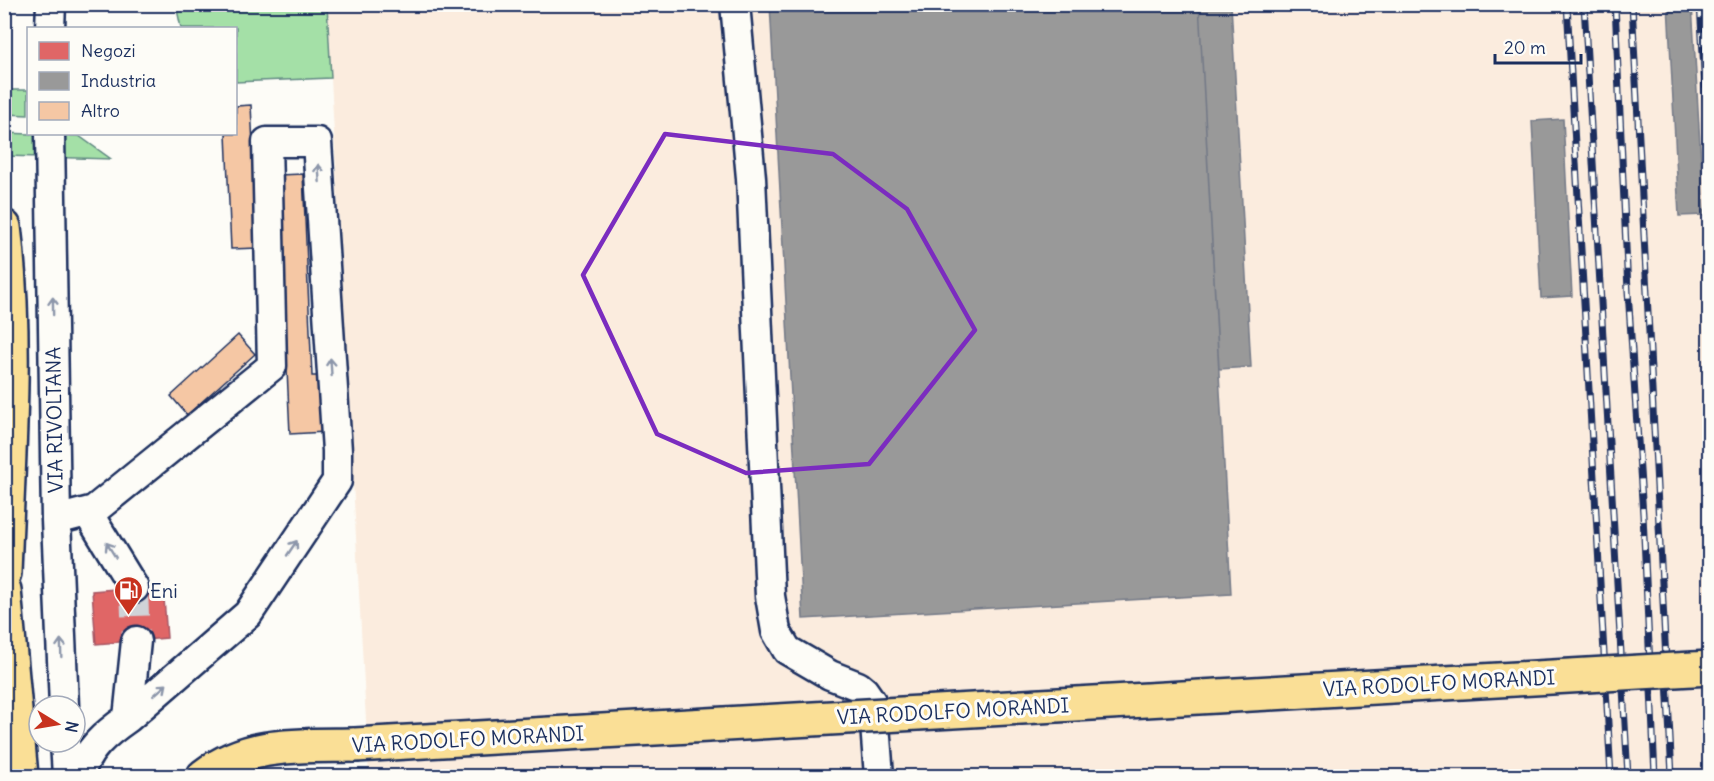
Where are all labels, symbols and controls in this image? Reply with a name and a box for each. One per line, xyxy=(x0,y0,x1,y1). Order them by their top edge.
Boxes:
legend xyxy=(27,27,237,135)
scale bar xyxy=(1495,27,1580,65)
text: 20 m xyxy=(1504,36,1546,59)
text: Negozi xyxy=(81,39,136,62)
text: Industria xyxy=(81,69,156,92)
text: Altro xyxy=(81,99,120,122)
one-way arrow xyxy=(313,163,324,183)
one-way arrow xyxy=(47,296,58,316)
street label: VIA RIVOLTANA xyxy=(40,347,68,493)
one-way arrow xyxy=(326,358,337,378)
one-way arrow xyxy=(286,541,298,557)
one-way arrow xyxy=(105,542,117,559)
fuel station icon: Eni xyxy=(113,574,145,616)
place label: Eni xyxy=(150,578,178,603)
one-way arrow xyxy=(56,638,67,658)
street label: VIA RODOLFO MORANDI xyxy=(1322,664,1556,702)
one-way arrow xyxy=(153,683,168,697)
street label: VIA RODOLFO MORANDI xyxy=(836,692,1070,730)
north arrow xyxy=(27,694,87,754)
text: N xyxy=(61,720,83,734)
street label: VIA RODOLFO MORANDI xyxy=(351,720,585,758)

